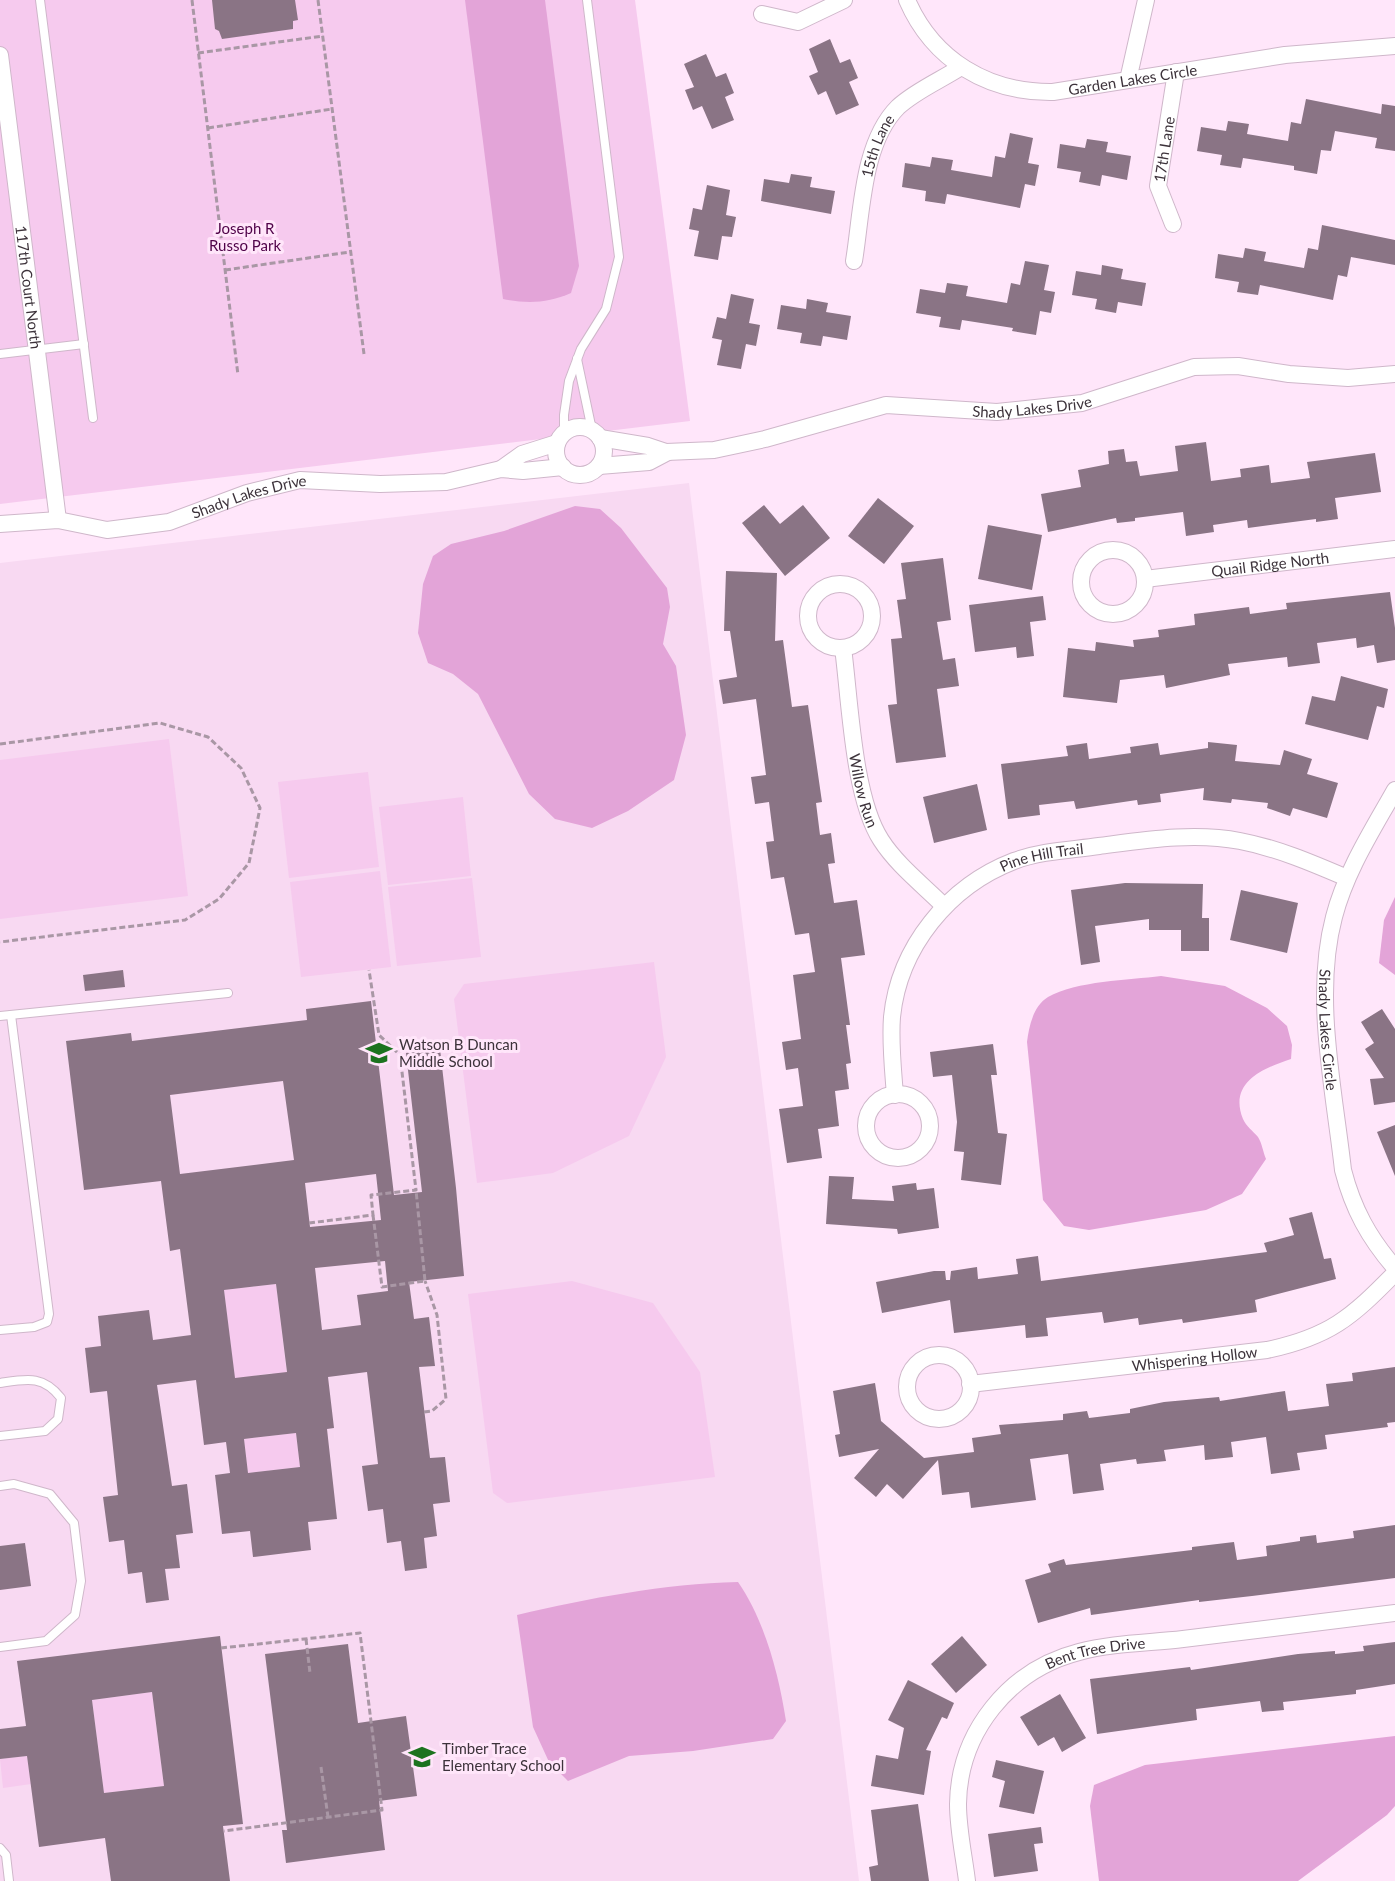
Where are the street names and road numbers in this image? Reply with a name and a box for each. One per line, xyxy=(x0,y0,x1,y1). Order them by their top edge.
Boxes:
street label: Garden Lakes Circle xyxy=(1067,60,1198,98)
street label: 15th Lane xyxy=(857,111,898,179)
street label: 17th Lane xyxy=(1150,115,1178,184)
street label: 117th Court North xyxy=(12,224,46,350)
street label: Shady Lakes Drive xyxy=(972,391,1094,421)
street label: Shady Lakes Drive xyxy=(189,471,307,522)
street label: Quail Ridge North xyxy=(1210,548,1330,580)
street label: Willow Run xyxy=(846,752,882,830)
street label: Pine Hill Trail xyxy=(997,839,1084,875)
street label: Shady Lakes Circle xyxy=(1316,969,1342,1092)
street label: Whispering Hollow xyxy=(1131,1342,1259,1374)
street label: Bent Tree Drive xyxy=(1042,1633,1146,1673)

